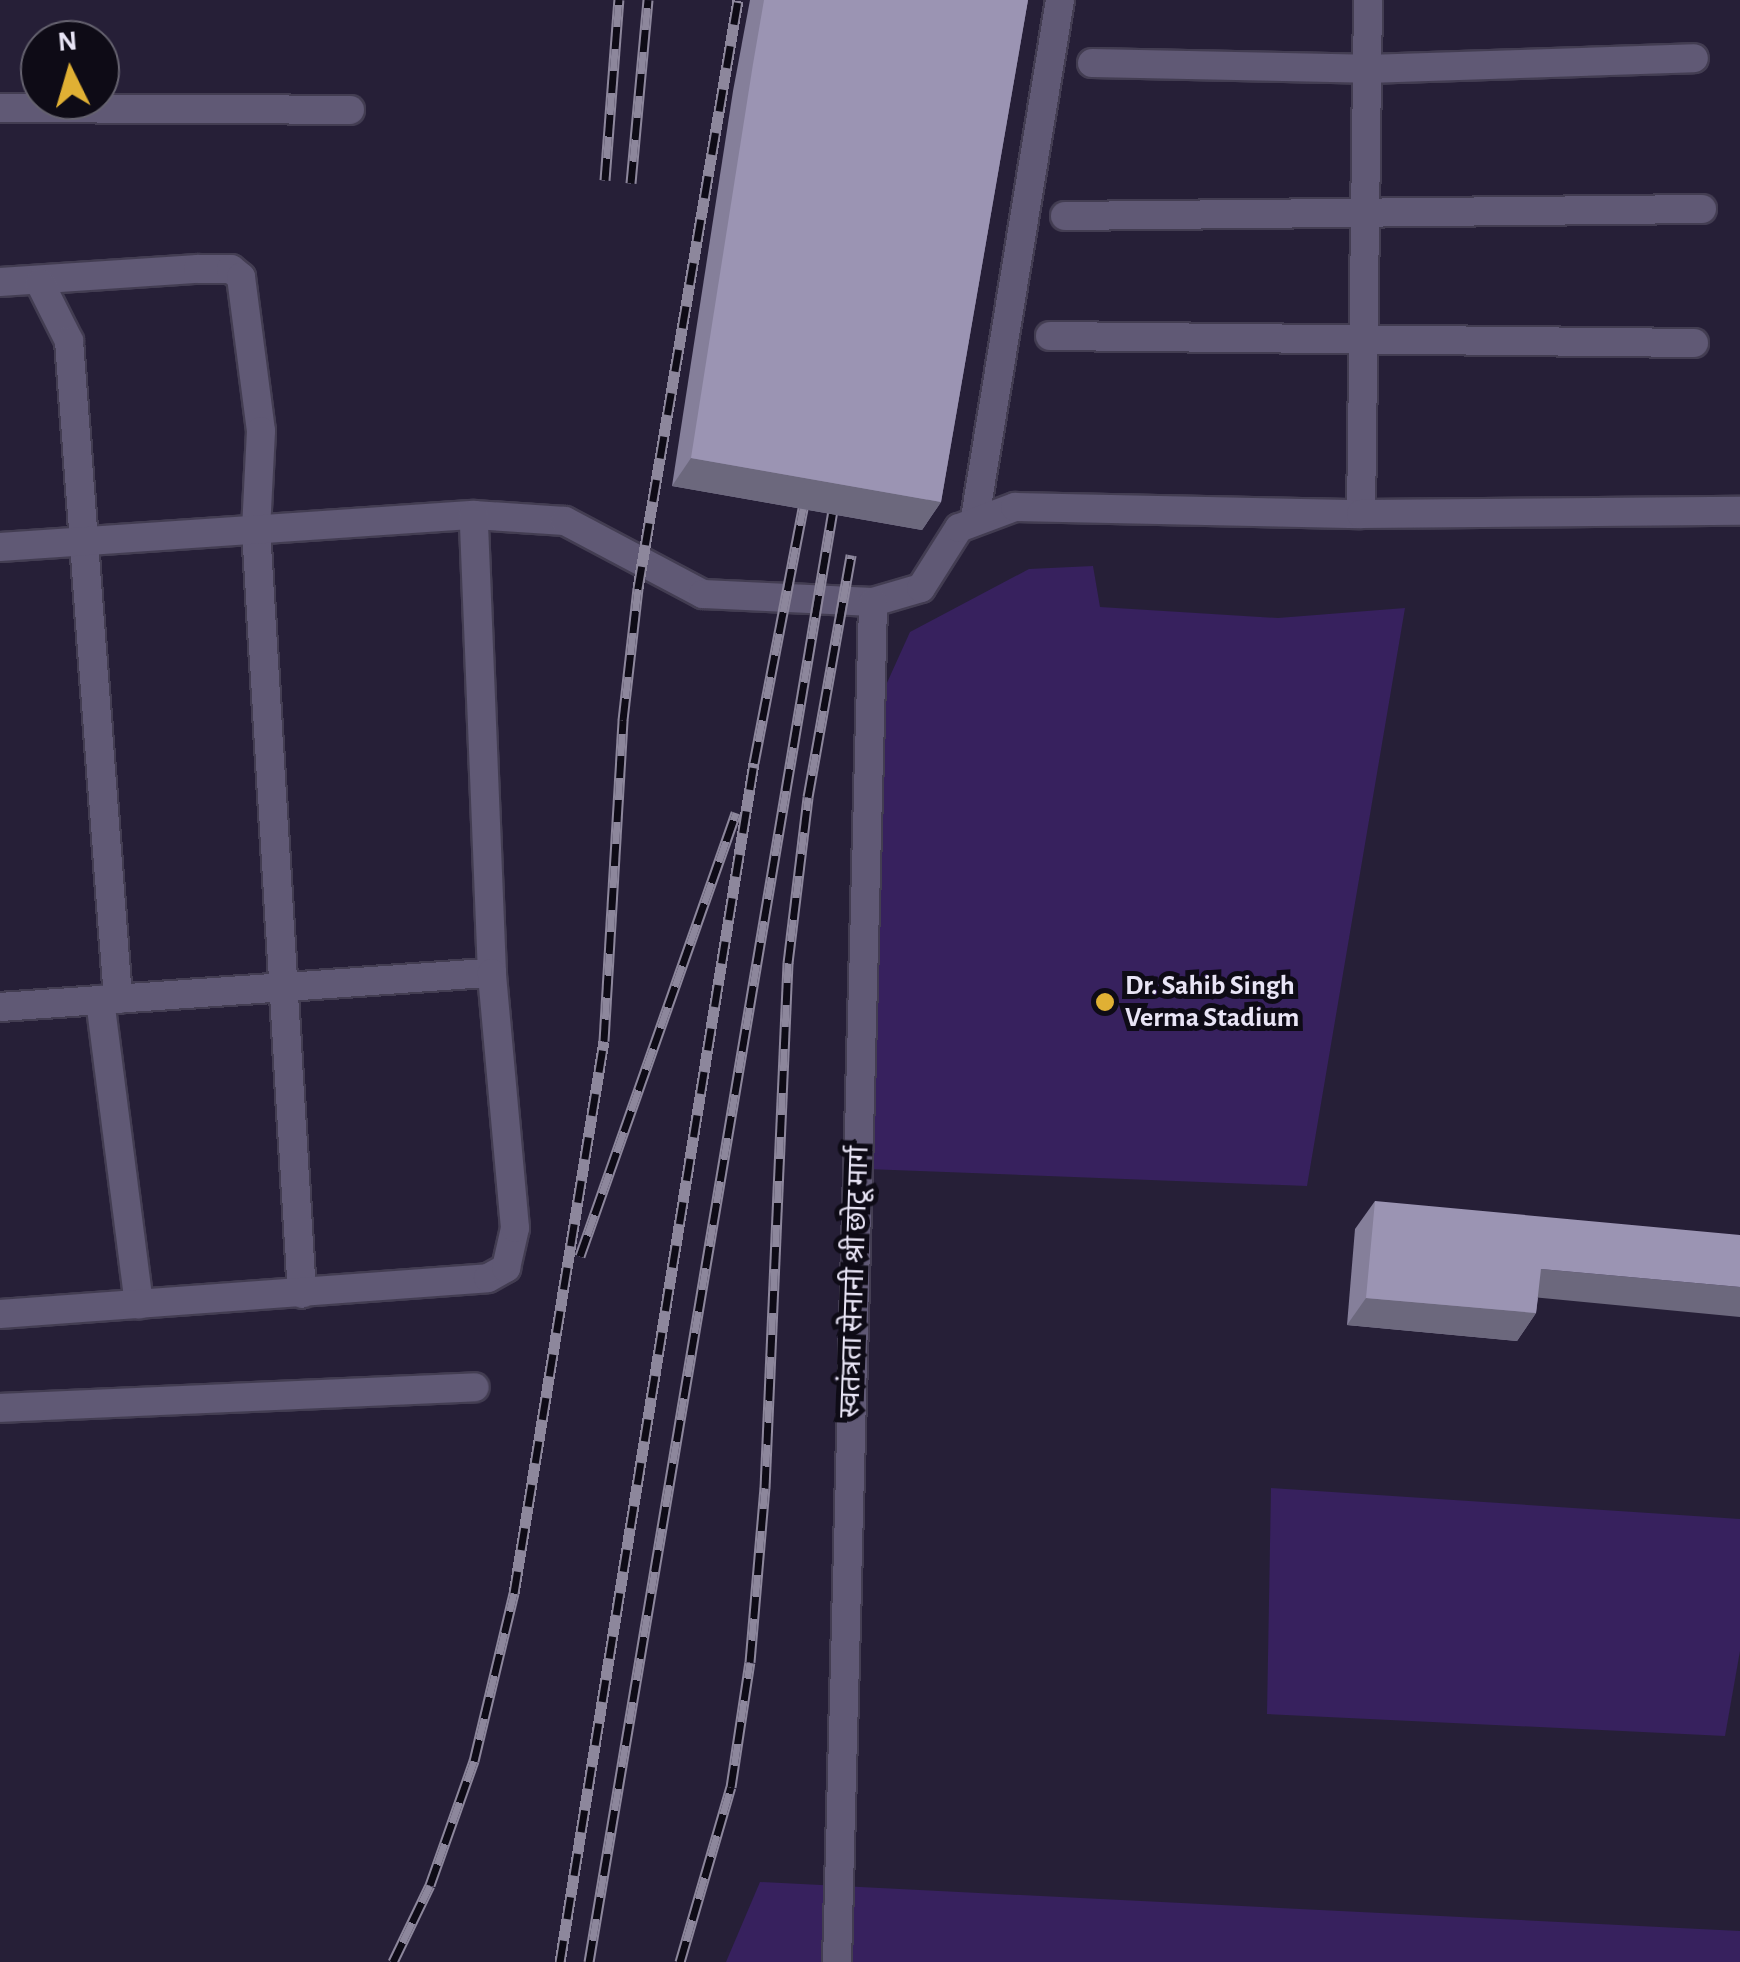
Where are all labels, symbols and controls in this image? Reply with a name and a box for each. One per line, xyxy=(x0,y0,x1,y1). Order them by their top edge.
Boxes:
north arrow xyxy=(20,20,120,120)
text: N xyxy=(57,27,78,57)
place label: Dr. Sahib Singh Verma Stadium xyxy=(1125,969,1299,1035)
marker: Dr. Sahib Singh Verma Stadium xyxy=(1094,991,1116,1013)
street label: स्वतंत्रता सेनानी श्री छोटू मार्ग xyxy=(833,1146,877,1418)

